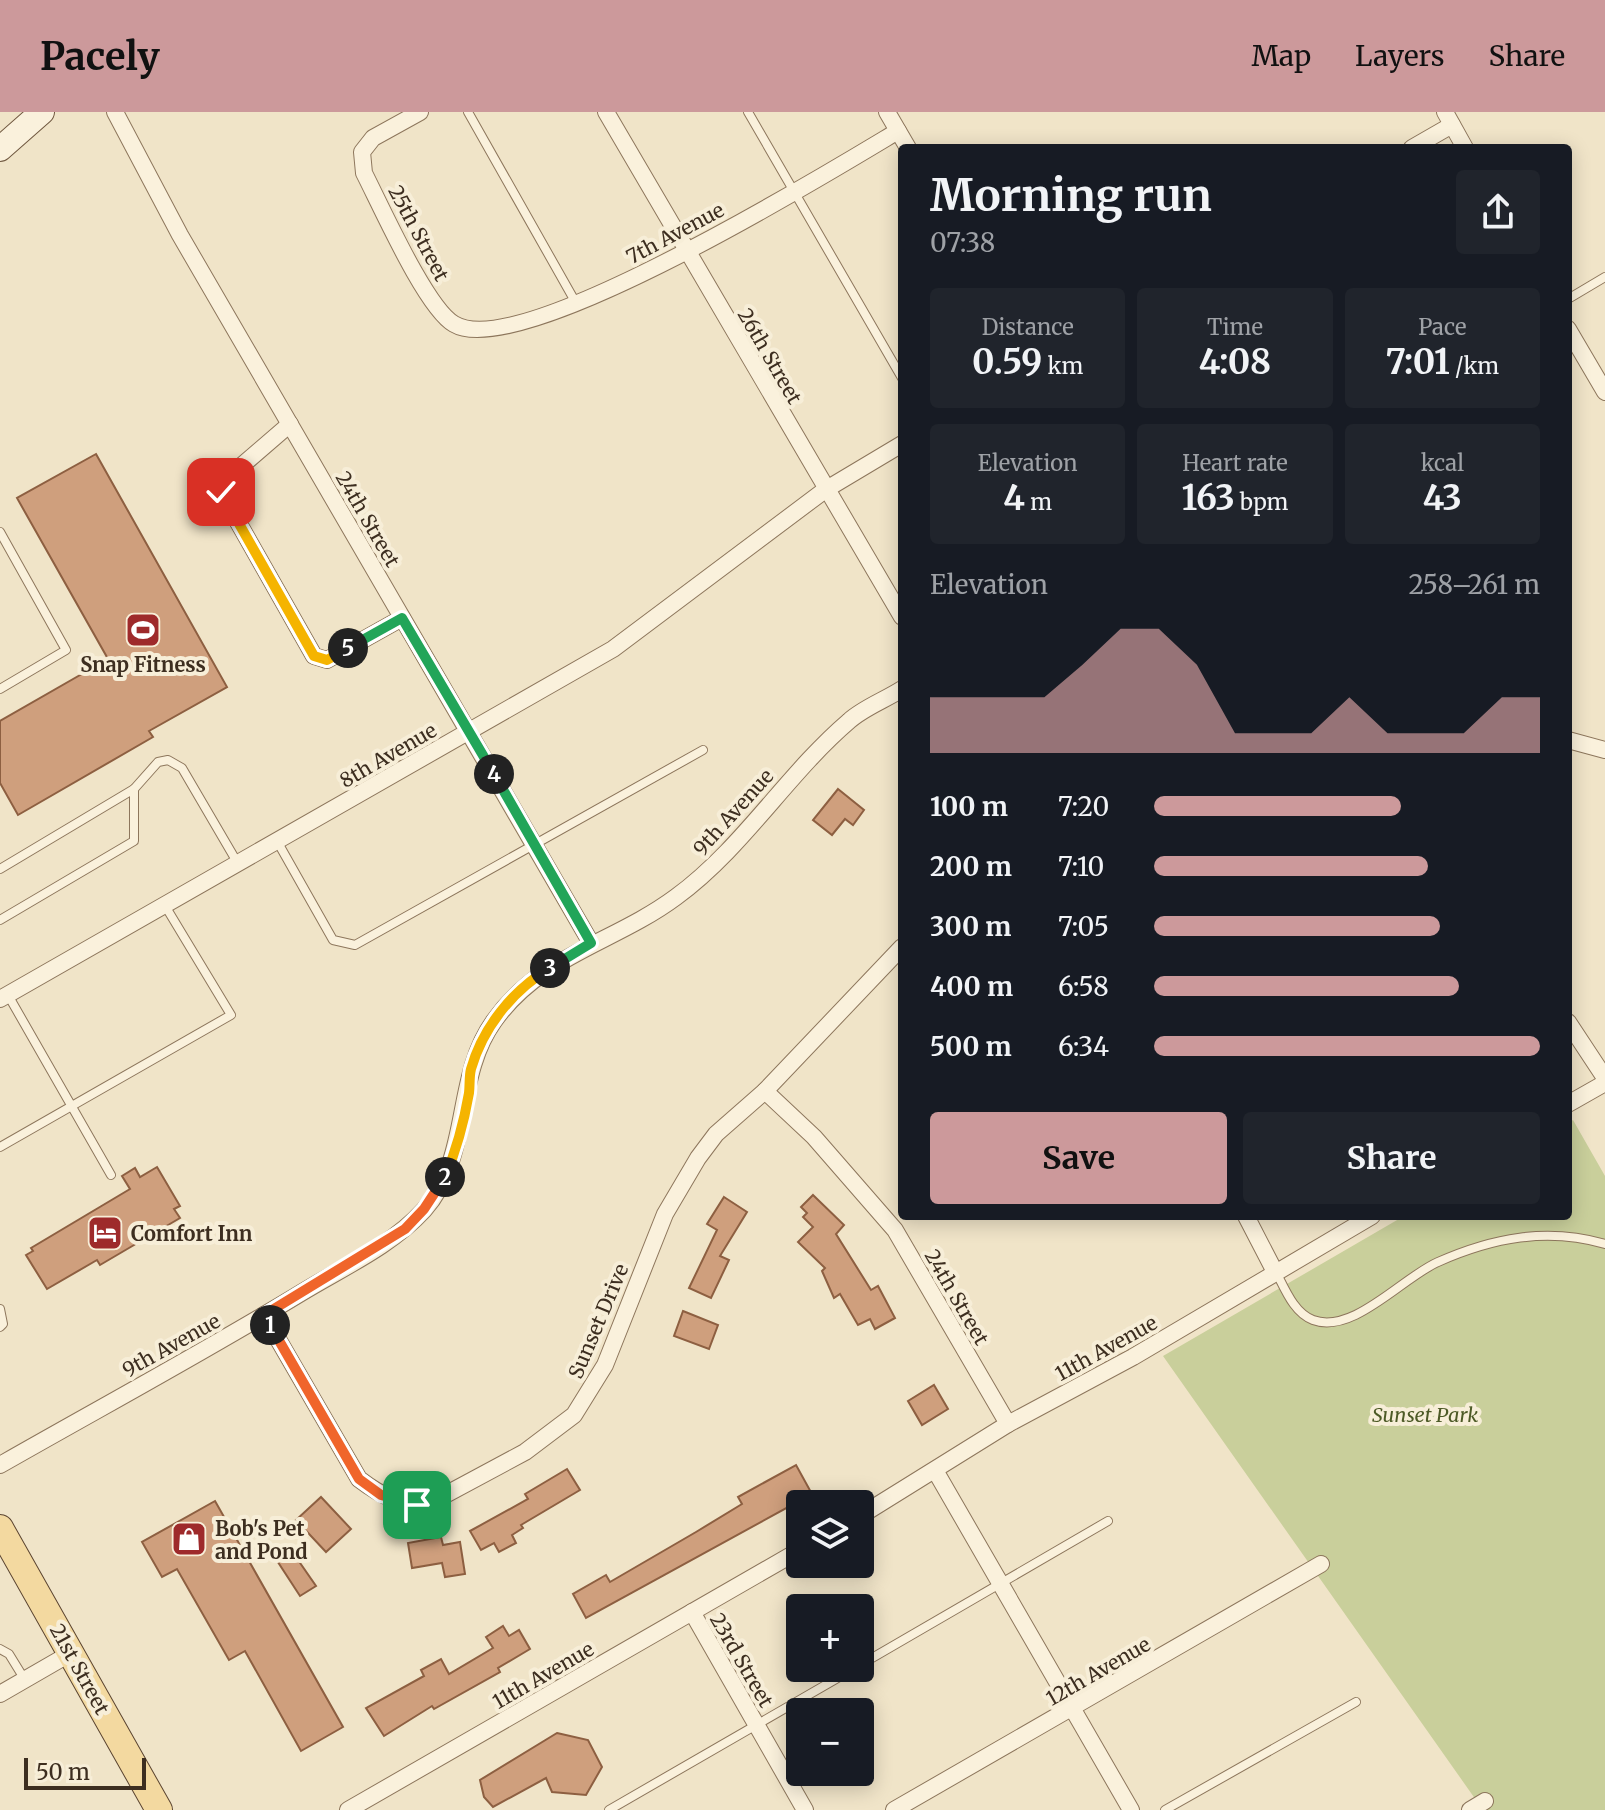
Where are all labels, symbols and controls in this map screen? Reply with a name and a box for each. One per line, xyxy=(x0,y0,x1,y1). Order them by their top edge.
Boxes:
text: Pacely xyxy=(40,33,160,80)
text: Map xyxy=(1251,38,1311,74)
text: Layers xyxy=(1355,38,1444,74)
text: Share xyxy=(1488,38,1565,74)
text: Morning run xyxy=(930,168,1212,223)
button: share xyxy=(1456,170,1540,254)
street label: 25th Street xyxy=(383,181,455,285)
street label: 7th Avenue xyxy=(622,197,728,269)
text: 07:38 xyxy=(930,226,995,259)
street label: 26th Street xyxy=(733,304,807,408)
text: Distance xyxy=(982,313,1074,341)
text: Time xyxy=(1207,313,1263,341)
text: Pace xyxy=(1418,313,1466,341)
text: 0.59 xyxy=(972,341,1042,383)
text: 4:08 xyxy=(1199,341,1271,383)
text: 7:01 xyxy=(1385,341,1450,383)
text: km xyxy=(1042,352,1083,380)
text: /km xyxy=(1450,352,1499,380)
text: Elevation xyxy=(978,449,1078,477)
text: Heart rate xyxy=(1182,449,1288,477)
text: kcal xyxy=(1421,449,1464,477)
pin xyxy=(187,458,255,526)
street label: 24th Street xyxy=(331,467,405,571)
icon: check xyxy=(199,470,243,514)
text: 4 xyxy=(1003,477,1025,519)
text: 163 xyxy=(1182,477,1235,519)
text: 43 xyxy=(1423,477,1462,519)
text: m xyxy=(1025,488,1052,516)
text: bpm xyxy=(1235,488,1288,516)
text: Elevation xyxy=(930,568,1048,601)
text: 258–261 m xyxy=(1408,568,1540,601)
sports icon: Snap Fitness xyxy=(124,611,162,649)
pin: 5 xyxy=(328,628,368,668)
text: 5 xyxy=(342,634,354,662)
place label: Snap Fitness xyxy=(80,652,206,677)
street label: 8th Avenue xyxy=(335,717,441,793)
pin: 4 xyxy=(474,754,514,794)
text: 4 xyxy=(487,760,501,788)
street label: 9th Avenue xyxy=(688,764,778,860)
text: 100 m xyxy=(930,790,1008,823)
text: 7:20 xyxy=(1058,790,1109,823)
text: 200 m xyxy=(930,850,1012,883)
text: 7:10 xyxy=(1058,850,1104,883)
text: 300 m xyxy=(930,910,1011,943)
text: 7:05 xyxy=(1058,910,1109,943)
pin: 3 xyxy=(530,948,570,988)
text: 3 xyxy=(544,954,556,982)
text: 400 m xyxy=(930,970,1013,1003)
text: 6:58 xyxy=(1058,970,1109,1003)
text: 500 m xyxy=(930,1030,1012,1063)
text: 6:34 xyxy=(1058,1030,1109,1063)
button: Save xyxy=(930,1112,1227,1204)
button: Share xyxy=(1243,1112,1540,1204)
pin: 2 xyxy=(425,1157,465,1197)
text: 2 xyxy=(439,1163,451,1191)
hotel icon: Comfort Inn xyxy=(86,1214,124,1252)
place label: Comfort Inn xyxy=(131,1221,253,1246)
street label: 24th Street xyxy=(920,1245,994,1349)
street label: Sunset Drive xyxy=(563,1260,633,1382)
pin: 1 xyxy=(250,1305,290,1345)
street label: 9th Avenue xyxy=(118,1308,224,1382)
street label: 11th Avenue xyxy=(1051,1310,1161,1386)
text: 1 xyxy=(265,1311,275,1339)
park label: Sunset Park xyxy=(1372,1402,1478,1427)
pin xyxy=(383,1471,451,1539)
icon: arrive xyxy=(395,1483,439,1527)
map controls xyxy=(786,1490,874,1786)
button: layers xyxy=(786,1490,874,1578)
place label: Bob's Pet and Pond xyxy=(215,1516,308,1564)
shop icon: Bob's Pet and Pond xyxy=(170,1520,208,1558)
button: + xyxy=(786,1594,874,1682)
street label: 23rd Street xyxy=(705,1608,779,1712)
street label: 21st Street xyxy=(45,1619,115,1719)
street label: 12th Avenue xyxy=(1041,1631,1155,1711)
street label: 11th Avenue xyxy=(488,1636,598,1714)
button: − xyxy=(786,1698,874,1786)
scale bar xyxy=(24,1754,146,1790)
text: 50 m xyxy=(36,1758,90,1786)

